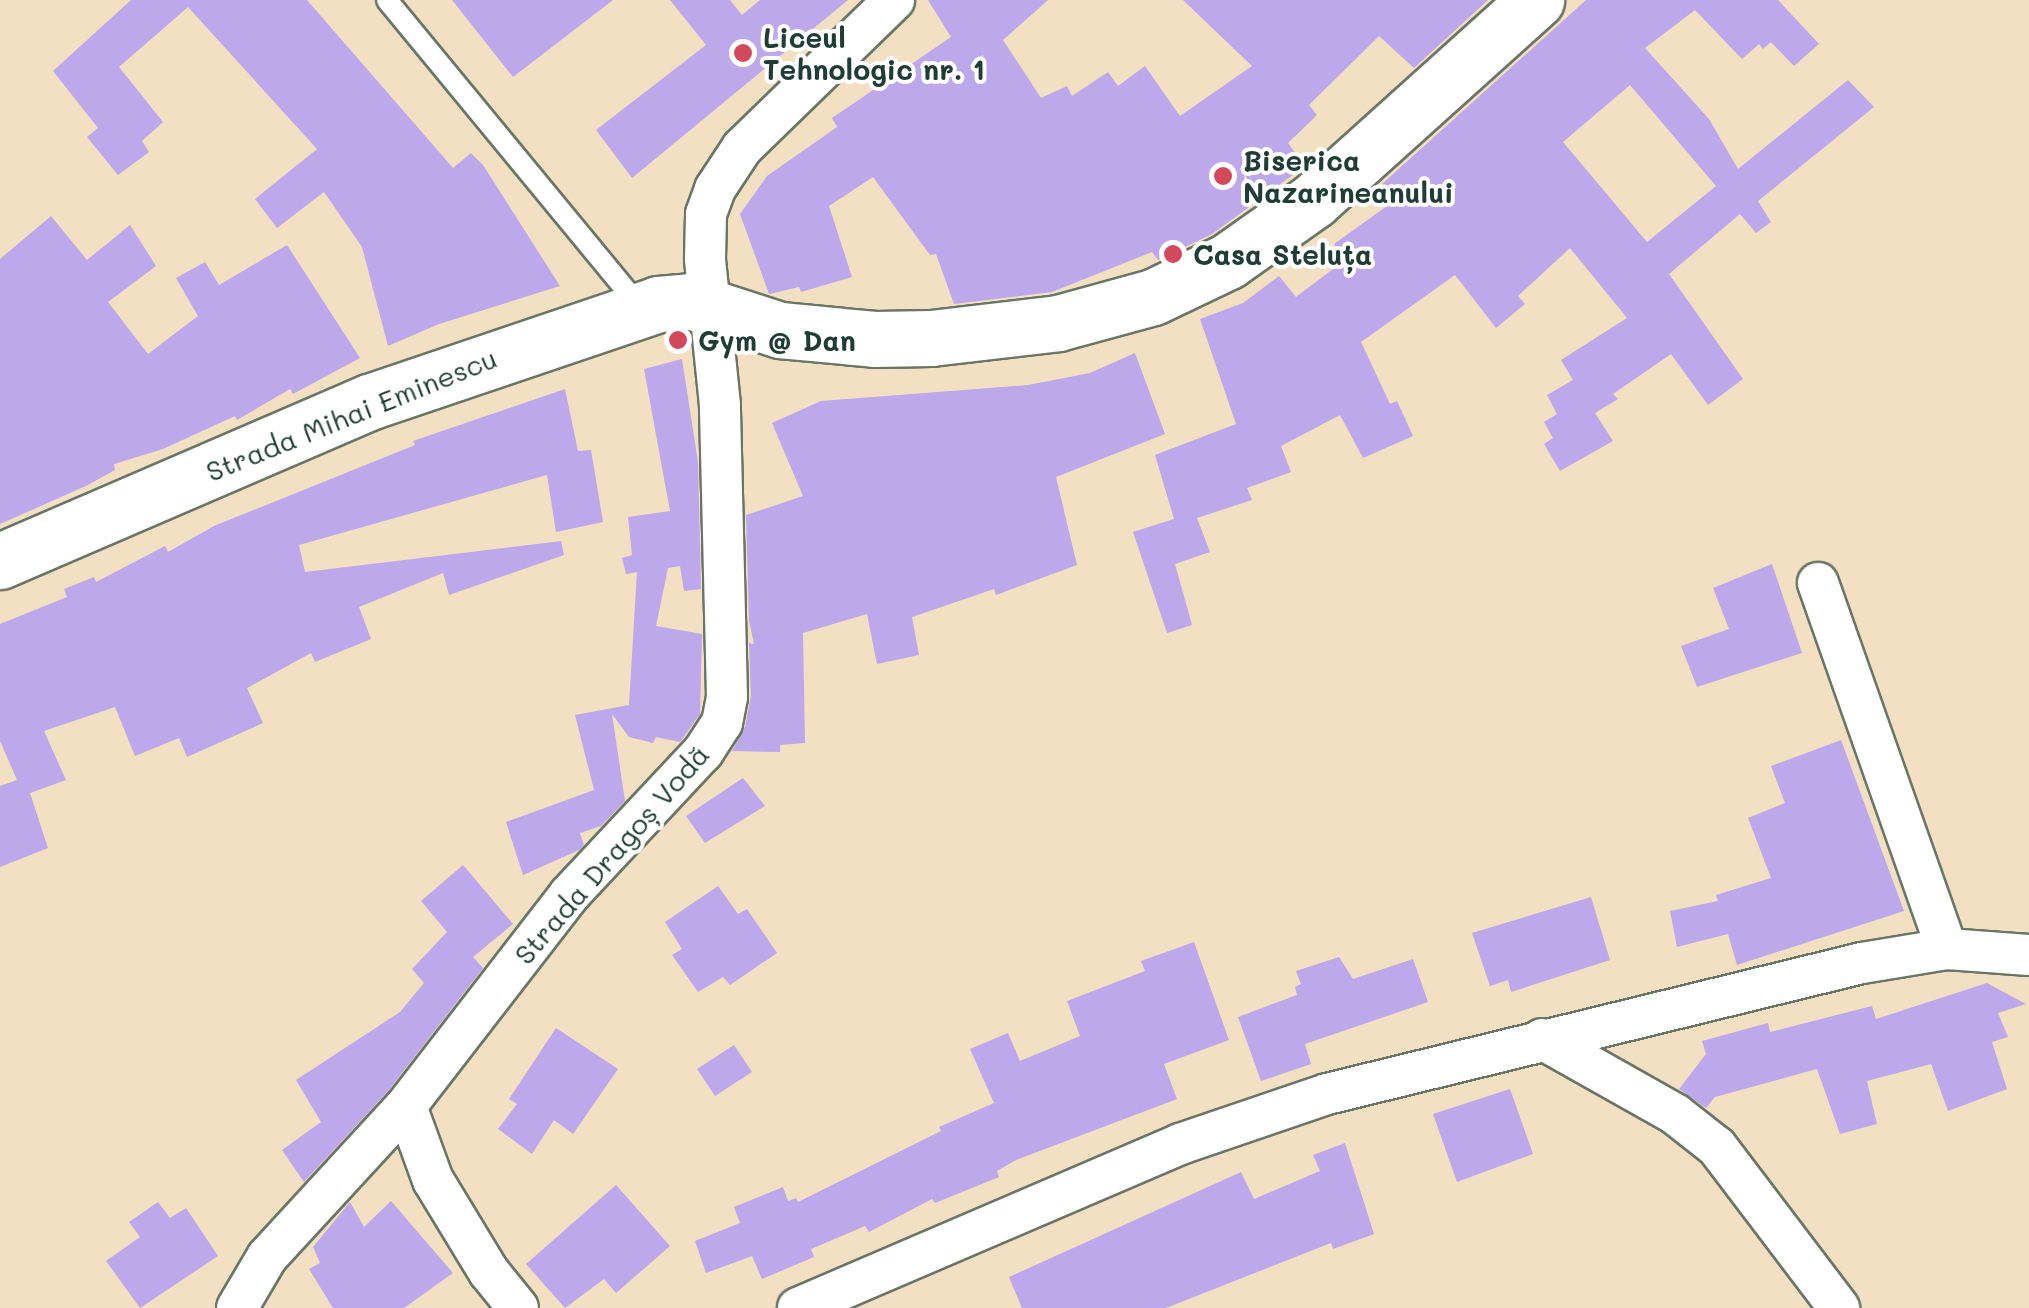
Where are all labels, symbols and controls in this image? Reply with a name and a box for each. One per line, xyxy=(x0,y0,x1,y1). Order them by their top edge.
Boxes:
place label: Liceul Tehnologic nr. 1 xyxy=(763,20,985,86)
marker: Liceul Tehnologic nr. 1 xyxy=(732,42,754,64)
place label: Biserica Nazarineanului xyxy=(1243,143,1454,209)
marker: Biserica Nazarineanului xyxy=(1212,165,1234,187)
place label: Casa Steluța xyxy=(1193,237,1372,271)
marker: Casa Steluța xyxy=(1162,243,1184,265)
place label: Gym @ Dan xyxy=(698,323,856,357)
marker: Gym @ Dan xyxy=(667,329,689,351)
street label: Strada Mihai Eminescu xyxy=(201,340,501,488)
street label: Strada Dragoș Vodă xyxy=(507,737,715,971)

